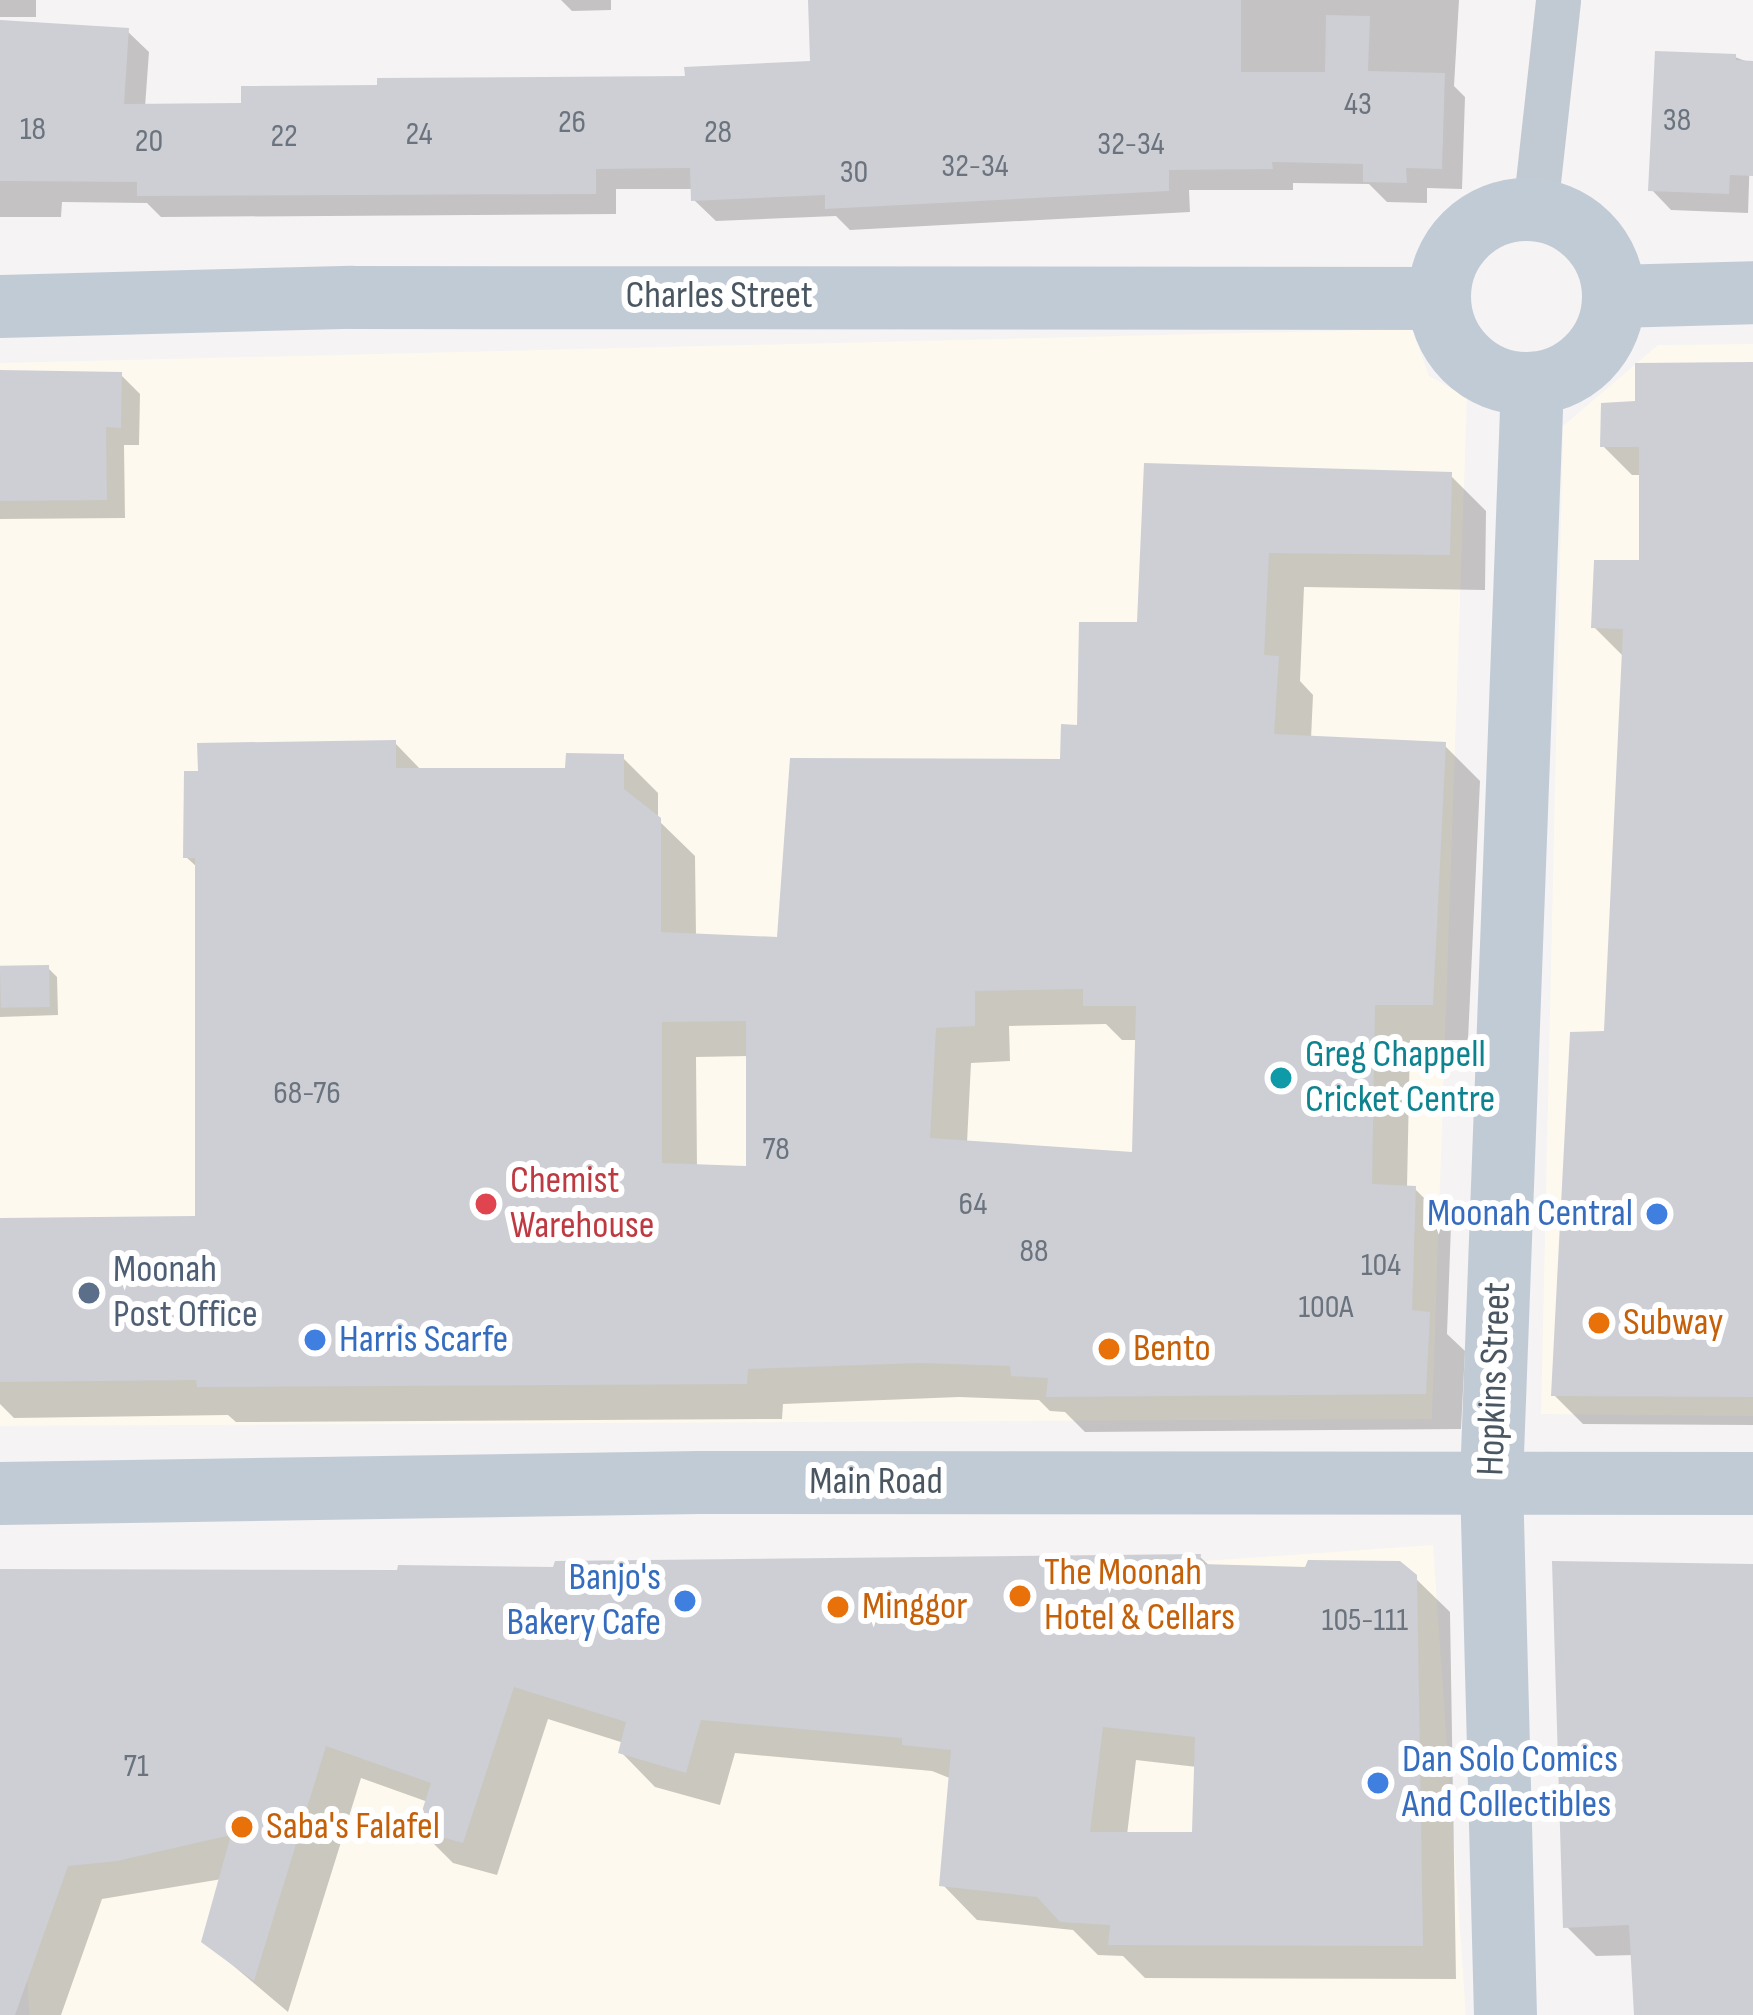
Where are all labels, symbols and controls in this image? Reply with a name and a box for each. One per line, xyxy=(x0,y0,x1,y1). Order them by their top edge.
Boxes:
house number: 43 xyxy=(1344,85,1372,125)
house number: 38 xyxy=(1663,101,1691,141)
house number: 26 xyxy=(558,103,586,143)
house number: 18 xyxy=(20,110,46,150)
house number: 28 xyxy=(704,113,732,153)
house number: 24 xyxy=(405,115,433,155)
house number: 22 xyxy=(270,117,298,157)
house number: 20 xyxy=(135,122,163,162)
house number: 32-34 xyxy=(1097,125,1165,165)
house number: 32-34 xyxy=(941,147,1009,187)
house number: 30 xyxy=(840,153,868,193)
street label: Charles Street xyxy=(625,273,813,319)
place label: Greg Chappell Cricket Centre xyxy=(1305,1033,1495,1124)
marker: Greg Chappell Cricket Centre xyxy=(1268,1065,1294,1091)
house number: 68-76 xyxy=(273,1074,341,1114)
house number: 78 xyxy=(762,1130,790,1170)
place label: Chemist Warehouse xyxy=(510,1159,654,1250)
house number: 64 xyxy=(959,1185,987,1225)
marker: Chemist Warehouse xyxy=(473,1191,499,1217)
place label: Moonah Central xyxy=(1427,1191,1633,1237)
marker: Moonah Central xyxy=(1644,1201,1670,1227)
house number: 88 xyxy=(1020,1232,1048,1272)
house number: 104 xyxy=(1361,1246,1401,1286)
place label: Moonah Post Office xyxy=(113,1248,258,1339)
marker: Moonah Post Office xyxy=(76,1280,102,1306)
street label: Hopkins Street xyxy=(1468,1282,1522,1476)
house number: 100A xyxy=(1299,1288,1353,1328)
place label: Subway xyxy=(1623,1300,1723,1346)
marker: Subway xyxy=(1586,1310,1612,1336)
place label: Harris Scarfe xyxy=(339,1317,508,1363)
place label: Bento xyxy=(1133,1326,1211,1372)
marker: Harris Scarfe xyxy=(302,1327,328,1353)
marker: Bento xyxy=(1096,1336,1122,1362)
street label: Main Road xyxy=(809,1459,943,1505)
place label: The Moonah Hotel & Cellars xyxy=(1044,1551,1235,1642)
place label: Banjo's Bakery Cafe xyxy=(506,1556,661,1647)
marker: The Moonah Hotel & Cellars xyxy=(1007,1583,1033,1609)
place label: Minggor xyxy=(862,1584,967,1630)
marker: Banjo's Bakery Cafe xyxy=(672,1588,698,1614)
marker: Minggor xyxy=(825,1594,851,1620)
house number: 105-111 xyxy=(1322,1601,1408,1641)
place label: Dan Solo Comics And Collectibles xyxy=(1402,1738,1618,1829)
house number: 71 xyxy=(124,1747,148,1787)
marker: Dan Solo Comics And Collectibles xyxy=(1365,1770,1391,1796)
place label: Saba's Falafel xyxy=(266,1804,440,1850)
marker: Saba's Falafel xyxy=(229,1814,255,1840)

